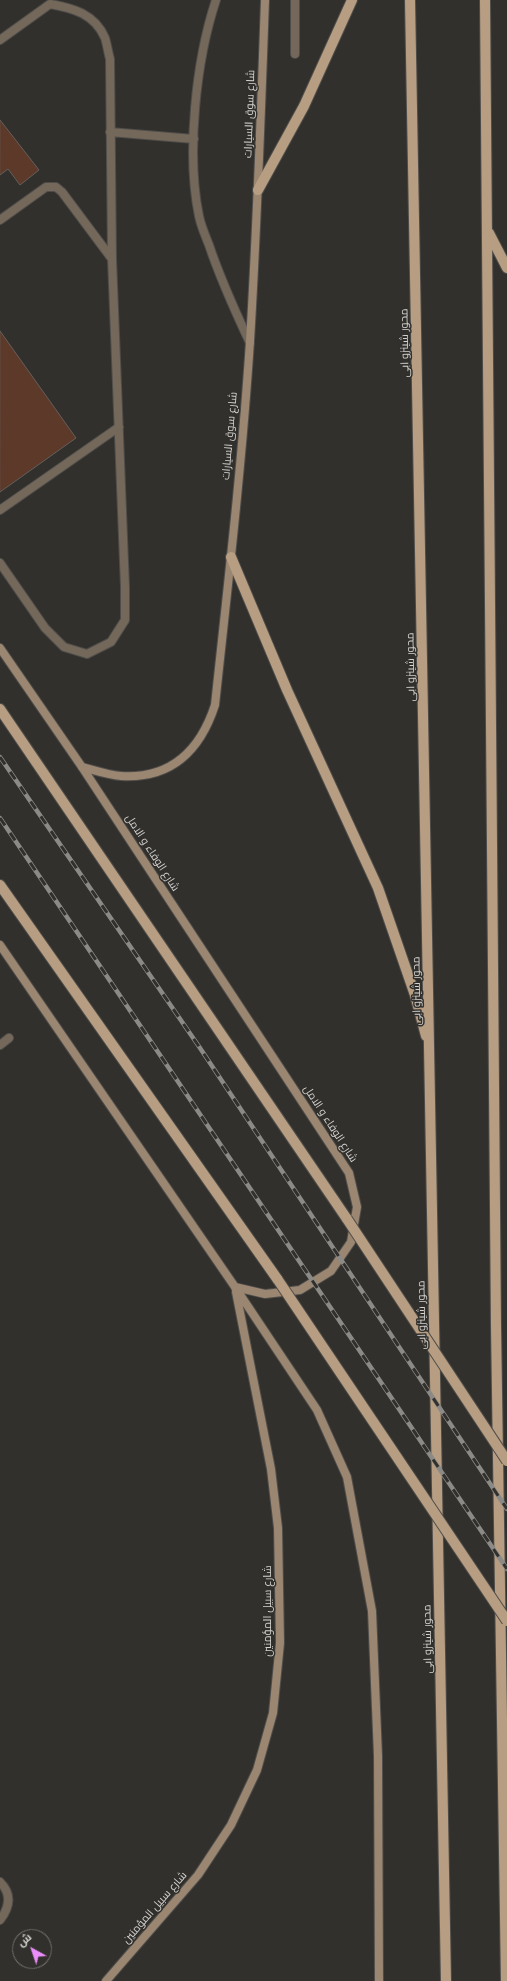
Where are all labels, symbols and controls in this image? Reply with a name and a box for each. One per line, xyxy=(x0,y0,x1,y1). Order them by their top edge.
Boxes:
street label: شارع سوق السيارات xyxy=(242,70,258,158)
street label: محور شينزو ابى xyxy=(398,308,412,378)
street label: شارع سوق السيارات xyxy=(220,391,240,481)
street label: محور شينزو ابى xyxy=(404,632,418,702)
street label: شارع الوفاء و الامل xyxy=(122,812,182,894)
street label: محور شينزو ابى xyxy=(410,956,424,1026)
street label: شارع الوفاء و الامل xyxy=(300,1083,360,1165)
street label: محور شينزو ابى xyxy=(415,1280,429,1350)
street label: شارع سبيل المؤمنين xyxy=(261,1565,275,1657)
street label: محور شينزو ابى xyxy=(421,1604,435,1674)
street label: شارع سبيل المؤمنين xyxy=(120,1869,190,1947)
north arrow xyxy=(12,1929,52,1969)
text: ش xyxy=(15,1931,34,1950)

